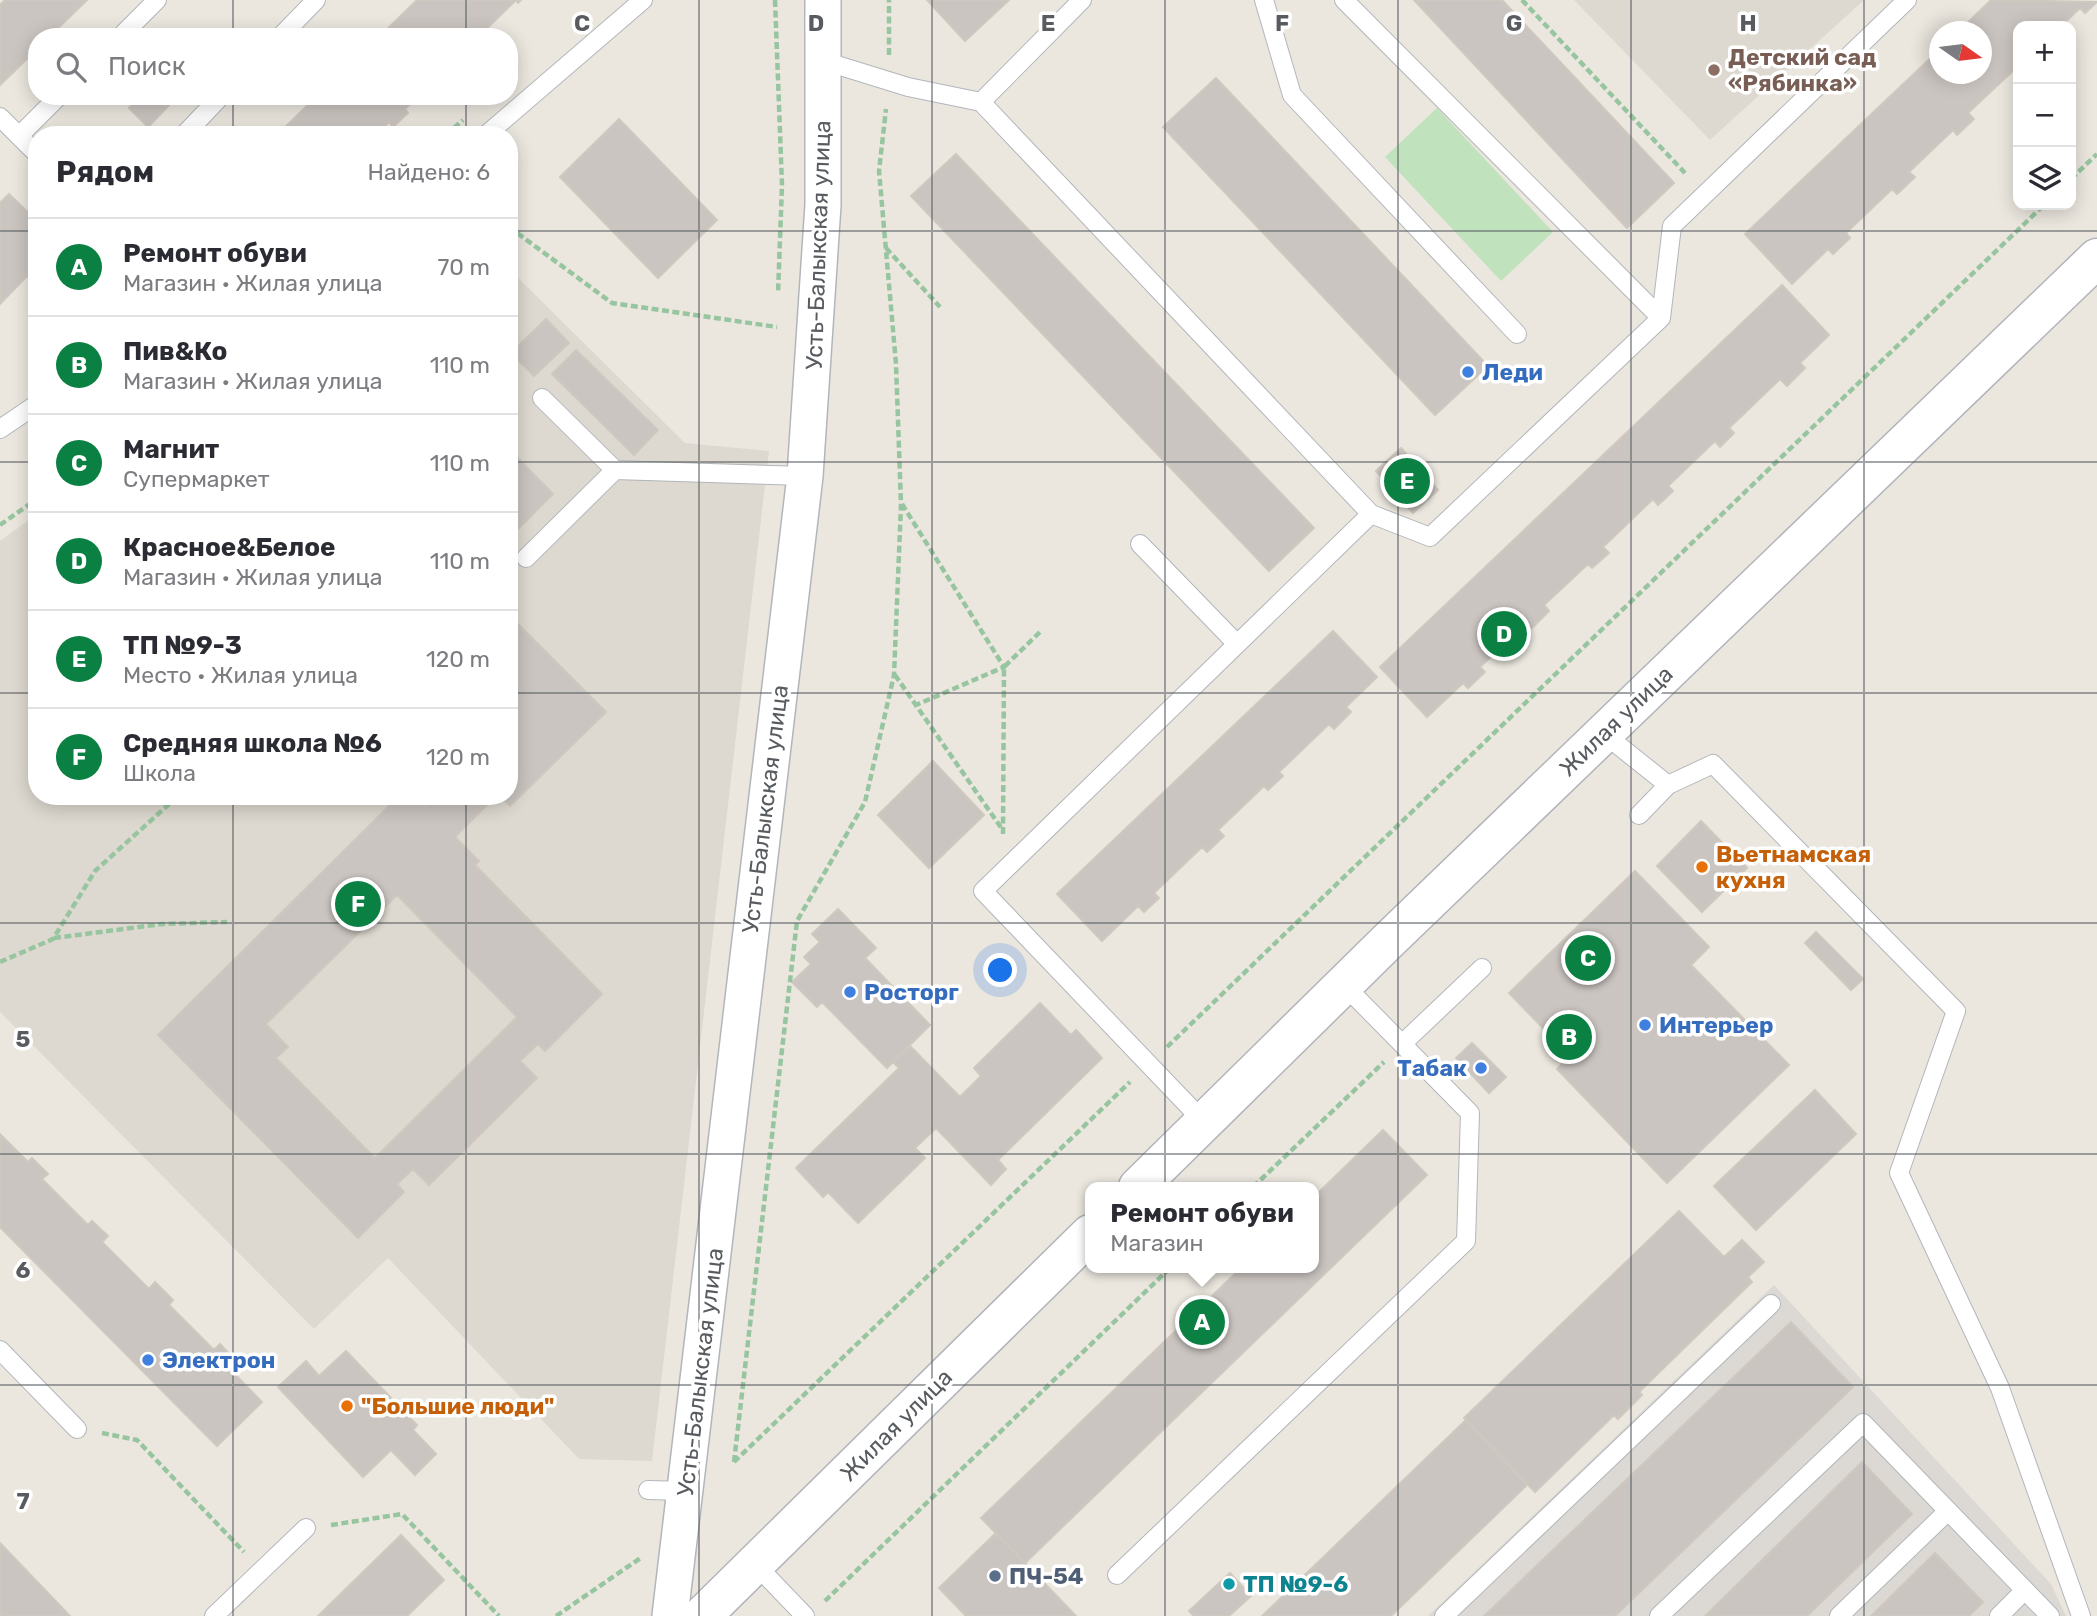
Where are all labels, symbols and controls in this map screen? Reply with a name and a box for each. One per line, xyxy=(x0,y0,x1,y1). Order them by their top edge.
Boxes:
text: C xyxy=(574,9,590,37)
text: D xyxy=(808,9,824,37)
text: E xyxy=(1041,9,1055,37)
text: F xyxy=(1275,9,1289,37)
text: G xyxy=(1506,9,1522,37)
text: H xyxy=(1739,9,1757,37)
north arrow xyxy=(1929,21,1992,84)
map controls xyxy=(2013,21,2076,210)
button: + xyxy=(2013,21,2076,84)
search box xyxy=(28,28,518,105)
place label: Детский сад «Рябинка» xyxy=(1728,43,1876,97)
icon: search xyxy=(52,48,90,86)
text: Поиск xyxy=(108,51,186,82)
marker: Детский сад «Рябинка» xyxy=(1706,62,1722,78)
button: − xyxy=(2013,84,2076,147)
street label: Усть-Балыкская улица xyxy=(800,120,836,370)
button: layers xyxy=(2013,147,2076,210)
text: Рядом xyxy=(56,154,154,190)
text: Найдено: 6 xyxy=(368,158,490,186)
text: Ремонт обуви xyxy=(123,238,307,269)
text: A xyxy=(71,253,87,281)
text: 70 m xyxy=(438,253,490,281)
text: Магазин · Жилая улица xyxy=(123,269,382,297)
text: Пив&Ко xyxy=(123,336,227,367)
text: B xyxy=(71,351,87,379)
text: 110 m xyxy=(430,351,490,379)
place label: Леди xyxy=(1482,358,1543,386)
marker: Леди xyxy=(1460,364,1476,380)
text: Магазин · Жилая улица xyxy=(123,367,382,395)
text: Магнит xyxy=(123,434,219,465)
text: C xyxy=(71,449,87,477)
text: 110 m xyxy=(430,449,490,477)
pin: E xyxy=(1384,455,1430,507)
text: Супермаркет xyxy=(123,465,270,493)
text: Красное&Белое xyxy=(123,532,336,563)
text: D xyxy=(71,547,87,575)
text: 110 m xyxy=(430,547,490,575)
text: Магазин · Жилая улица xyxy=(123,563,382,591)
pin: D xyxy=(1481,608,1527,660)
text: ТП №9-3 xyxy=(123,630,242,661)
text: E xyxy=(72,645,86,673)
text: 120 m xyxy=(426,645,490,673)
street label: Жилая улица xyxy=(1553,660,1679,782)
text: Место · Жилая улица xyxy=(123,661,358,689)
street label: Усть-Балыкская улица xyxy=(736,683,794,935)
text: Средняя школа №6 xyxy=(123,728,382,759)
text: F xyxy=(72,743,86,771)
text: 120 m xyxy=(426,743,490,771)
text: Школа xyxy=(123,759,196,787)
place label: Вьетнамская кухня xyxy=(1716,840,1871,894)
marker: Вьетнамская кухня xyxy=(1694,859,1710,875)
pin: F xyxy=(335,878,381,930)
pin: C xyxy=(1565,932,1611,984)
your location xyxy=(983,953,1017,987)
place label: Росторг xyxy=(864,978,959,1006)
marker: Росторг xyxy=(842,984,858,1000)
pin: B xyxy=(1546,1011,1592,1063)
place label: Интерьер xyxy=(1659,1011,1773,1039)
marker: Интерьер xyxy=(1637,1017,1653,1033)
text: 5 xyxy=(16,1025,31,1053)
place label: Табак xyxy=(1397,1054,1467,1082)
marker: Табак xyxy=(1473,1060,1489,1076)
popup xyxy=(1085,1182,1319,1273)
text: Ремонт обуви xyxy=(1110,1198,1294,1229)
text: Магазин xyxy=(1110,1229,1203,1257)
street label: Усть-Балыкская улица xyxy=(671,1246,729,1498)
text: 6 xyxy=(16,1256,31,1284)
pin: A xyxy=(1179,1296,1225,1348)
place label: Электрон xyxy=(162,1346,275,1374)
marker: Электрон xyxy=(140,1352,156,1368)
street label: Жилая улица xyxy=(834,1363,958,1487)
place label: "Большие люди" xyxy=(361,1392,554,1420)
marker: "Большие люди" xyxy=(339,1398,355,1414)
text: 7 xyxy=(16,1487,30,1515)
place label: ПЧ-54 xyxy=(1009,1562,1084,1590)
marker: ПЧ-54 xyxy=(987,1568,1003,1584)
place label: ТП №9-6 xyxy=(1243,1570,1348,1598)
marker: ТП №9-6 xyxy=(1221,1576,1237,1592)

